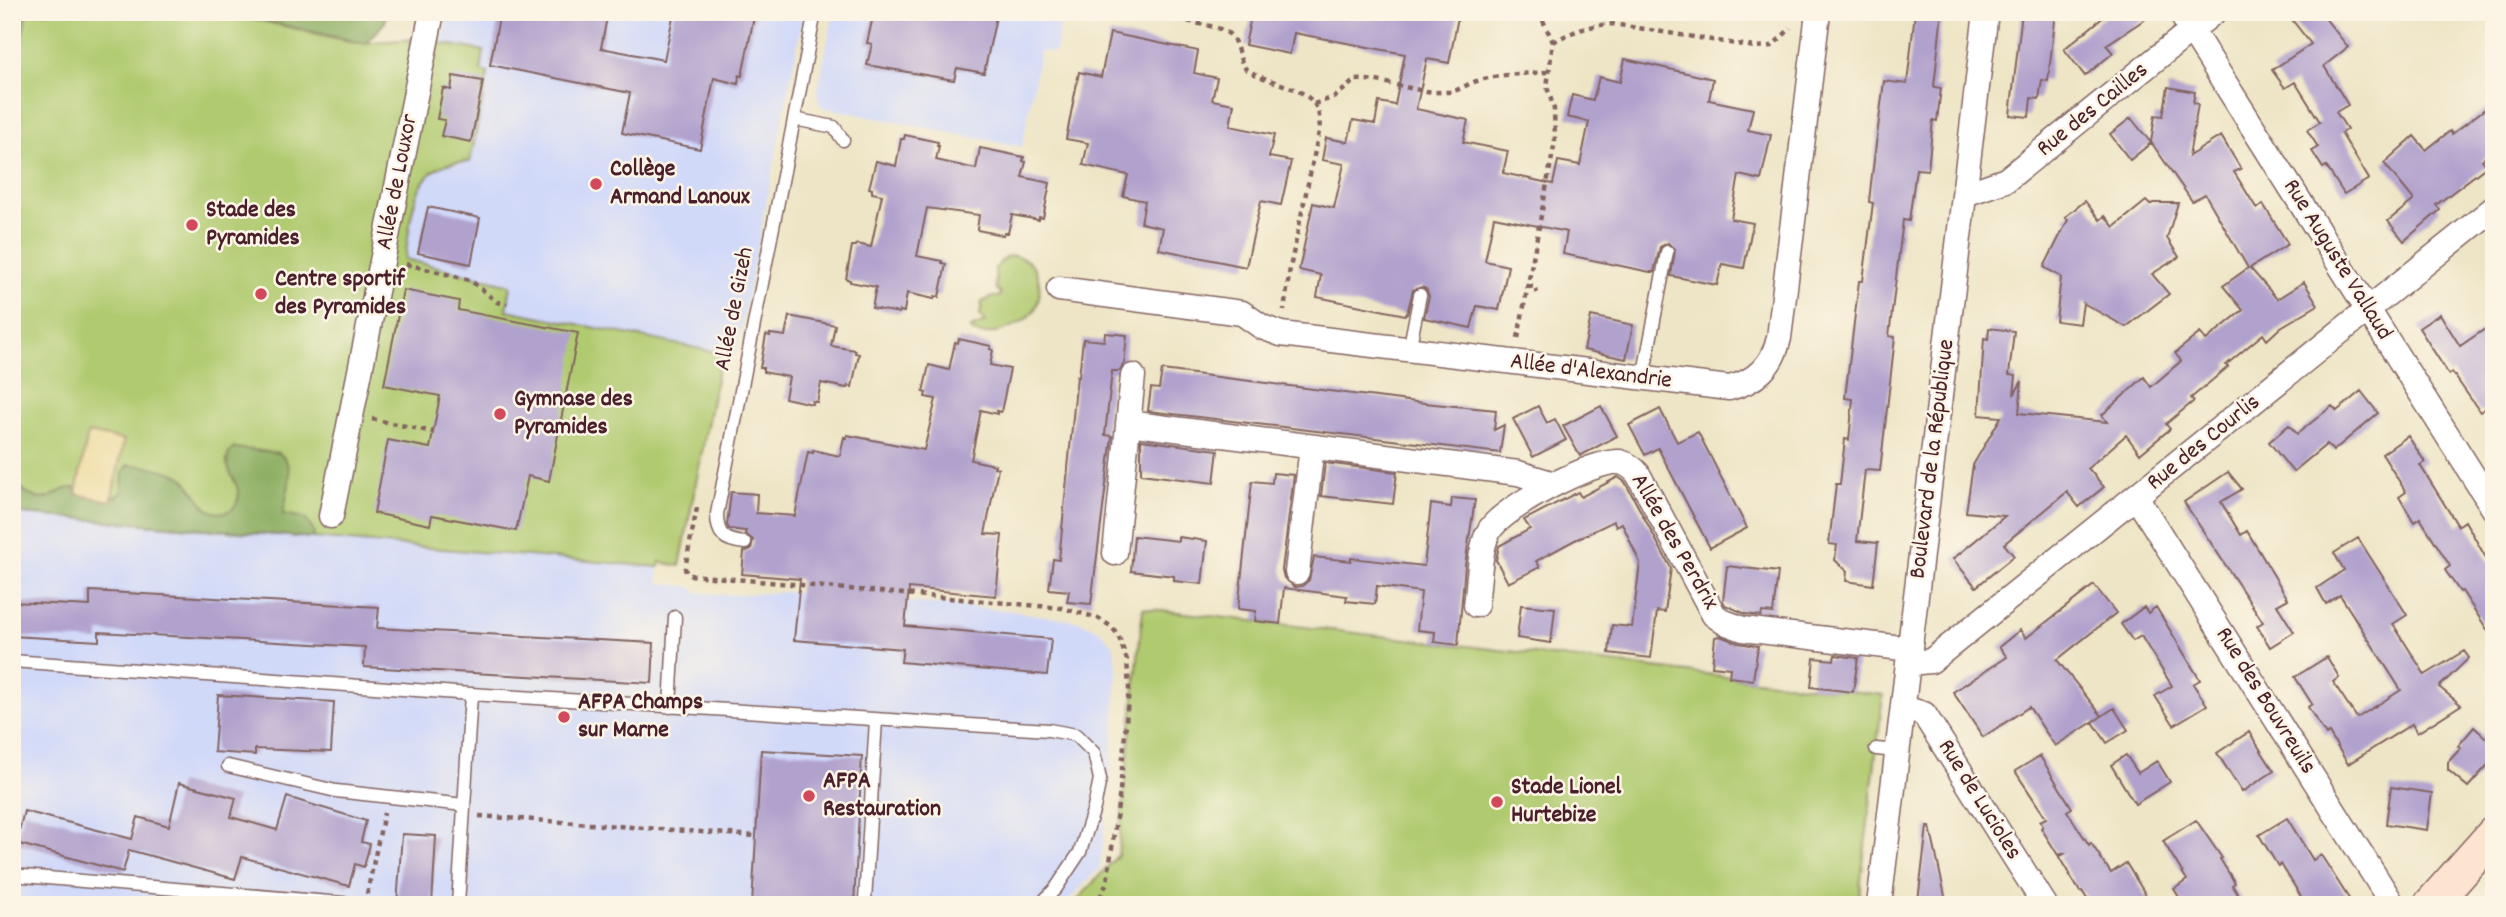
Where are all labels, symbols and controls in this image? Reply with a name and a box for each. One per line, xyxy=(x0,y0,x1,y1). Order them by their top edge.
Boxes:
street label: Rue des Cailles xyxy=(2030,54,2156,166)
street label: Allée de Louxor xyxy=(368,111,428,253)
place label: Collège Armand Lanoux xyxy=(610,153,750,215)
street label: Rue Auguste Vallaud xyxy=(2274,173,2400,347)
marker: Collège Armand Lanoux xyxy=(588,176,604,192)
place label: Stade des Pyramides xyxy=(206,194,300,256)
marker: Stade des Pyramides xyxy=(184,217,200,233)
street label: Allée de Gizeh xyxy=(706,244,764,374)
place label: Centre sportif des Pyramides xyxy=(275,263,406,325)
marker: Centre sportif des Pyramides xyxy=(253,286,269,302)
street label: Boulevard de la République xyxy=(1901,337,1965,581)
street label: Allée d'Alexandrie xyxy=(1508,345,1674,399)
place label: Gymnase des Pyramides xyxy=(514,383,633,445)
street label: Rue des Courlis xyxy=(2140,387,2268,499)
marker: Gymnase des Pyramides xyxy=(492,406,508,422)
street label: Allée des Perdrix xyxy=(1621,468,1727,616)
street label: Rue des Bouvreuils xyxy=(2206,621,2324,781)
place label: AFPA Champs sur Marne xyxy=(578,686,703,748)
marker: AFPA Champs sur Marne xyxy=(556,709,572,725)
street label: Rue de Lucioles xyxy=(1928,733,2030,867)
place label: AFPA Restauration xyxy=(823,765,941,827)
place label: Stade Lionel Hurtebize xyxy=(1511,771,1622,833)
marker: AFPA Restauration xyxy=(801,788,817,804)
marker: Stade Lionel Hurtebize xyxy=(1489,794,1505,810)

